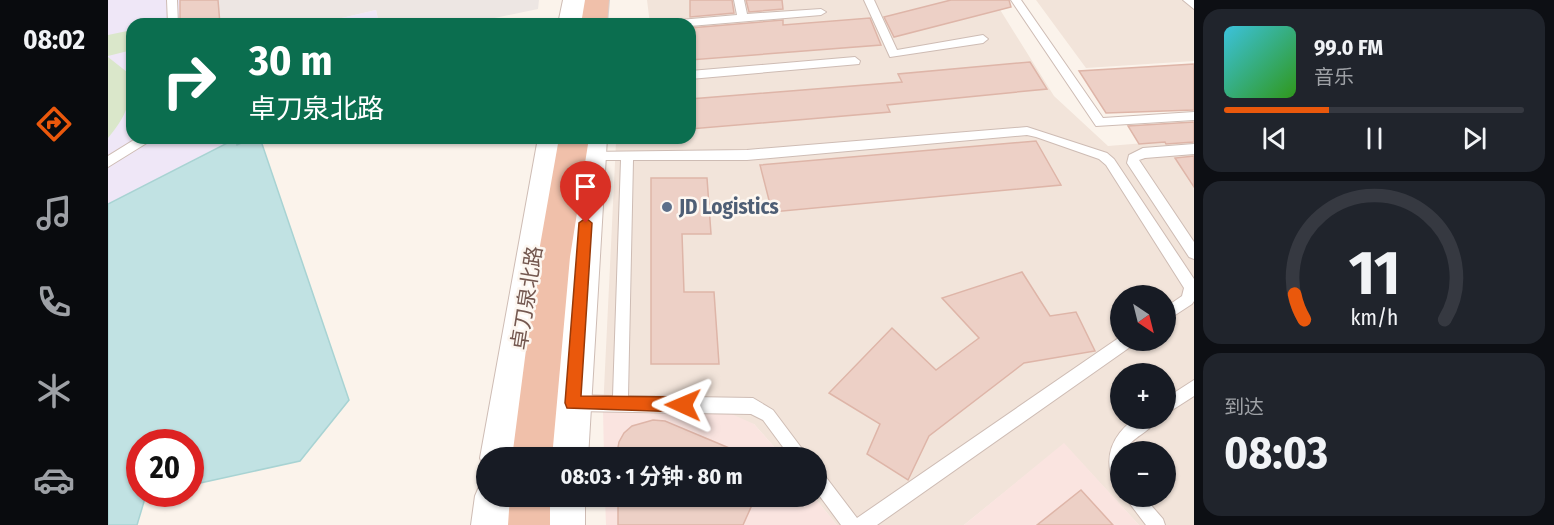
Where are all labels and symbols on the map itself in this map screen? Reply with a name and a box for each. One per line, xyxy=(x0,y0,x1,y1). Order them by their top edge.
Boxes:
pin xyxy=(560,161,611,223)
place label: JD Logistics xyxy=(678,194,779,220)
marker: JD Logistics xyxy=(660,200,674,214)
street label: 卓刀泉北路 xyxy=(506,244,548,352)
north arrow xyxy=(1110,285,1176,351)
position arrow xyxy=(651,373,715,437)
speed limit sign: 20 xyxy=(126,429,204,507)

